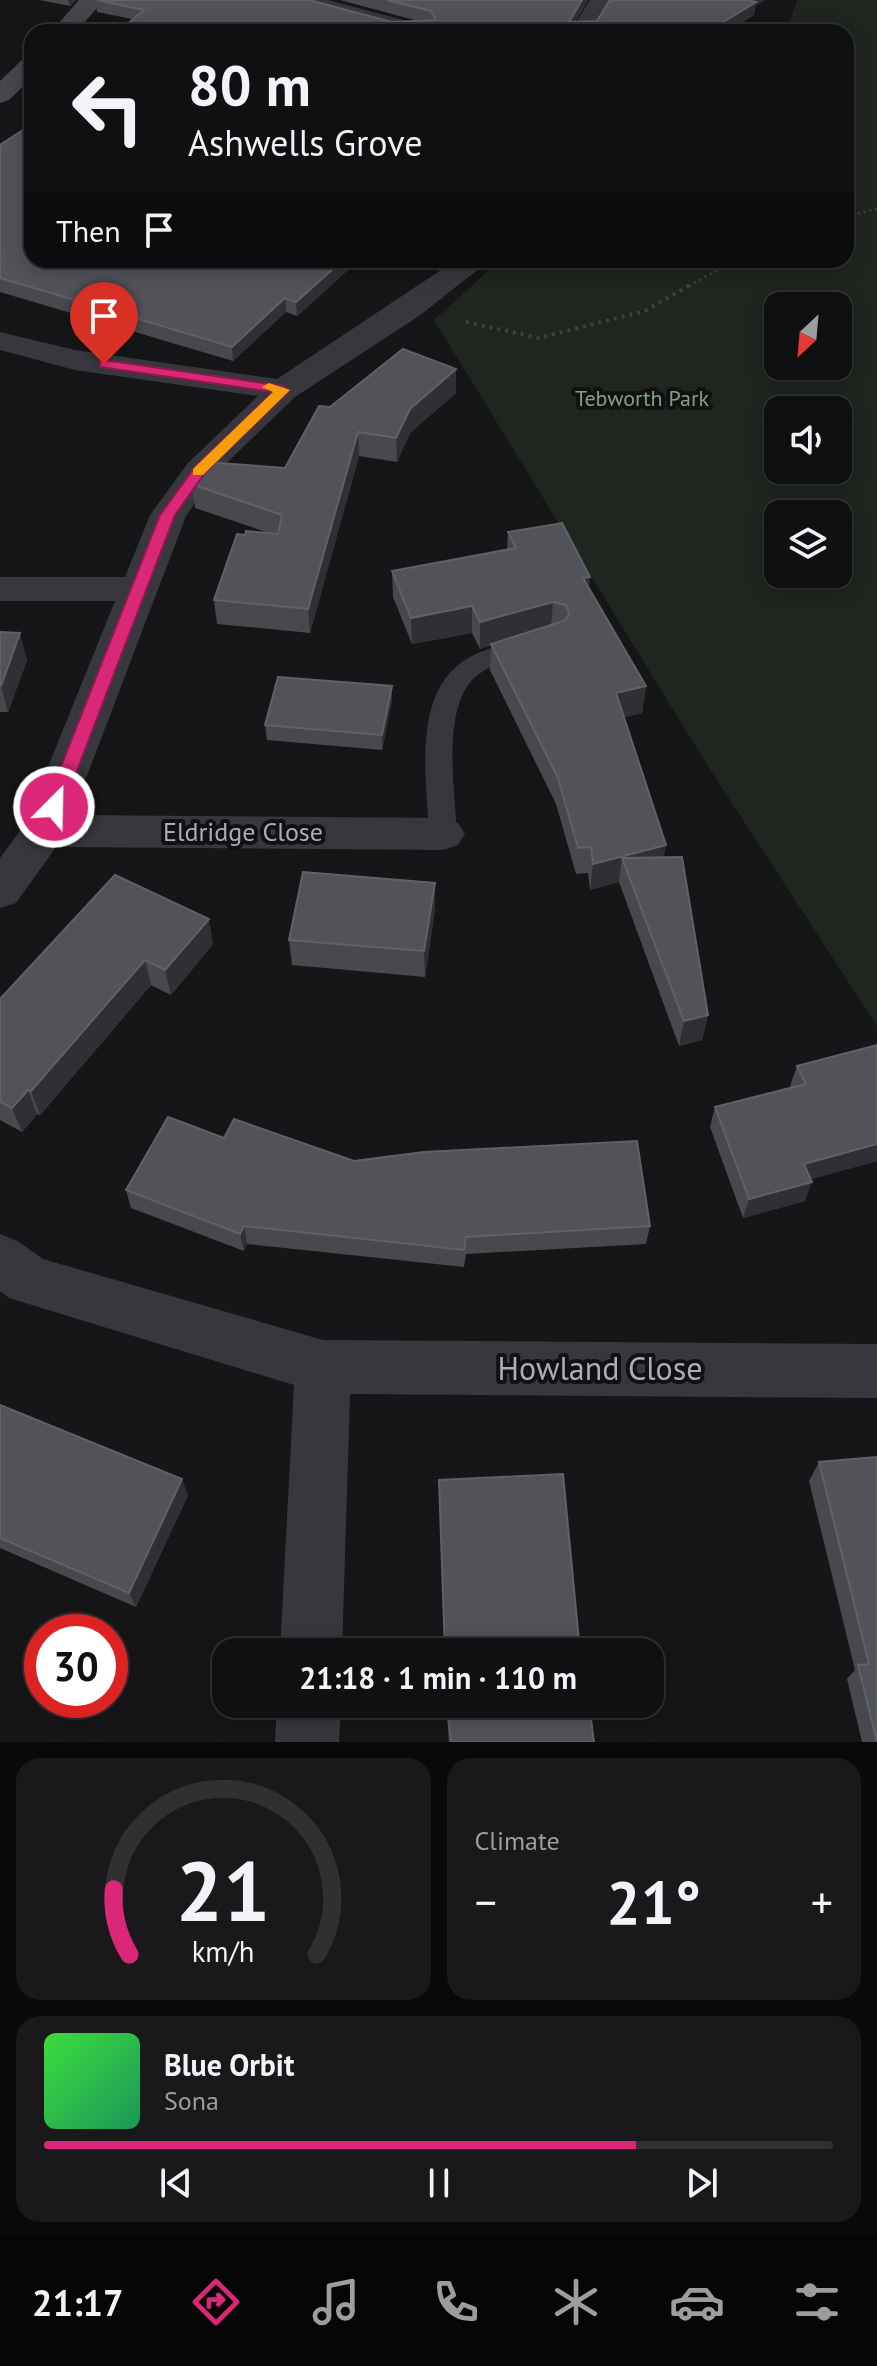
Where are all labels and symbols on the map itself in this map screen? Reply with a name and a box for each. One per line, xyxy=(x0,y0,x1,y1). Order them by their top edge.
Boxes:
pin xyxy=(70,282,138,364)
north arrow xyxy=(764,292,852,380)
park label: Tebworth Park xyxy=(575,384,709,412)
position arrow xyxy=(12,765,96,849)
street label: Eldridge Close xyxy=(163,815,323,848)
street label: Howland Close xyxy=(498,1347,702,1389)
speed limit sign: 30 xyxy=(24,1614,128,1718)

